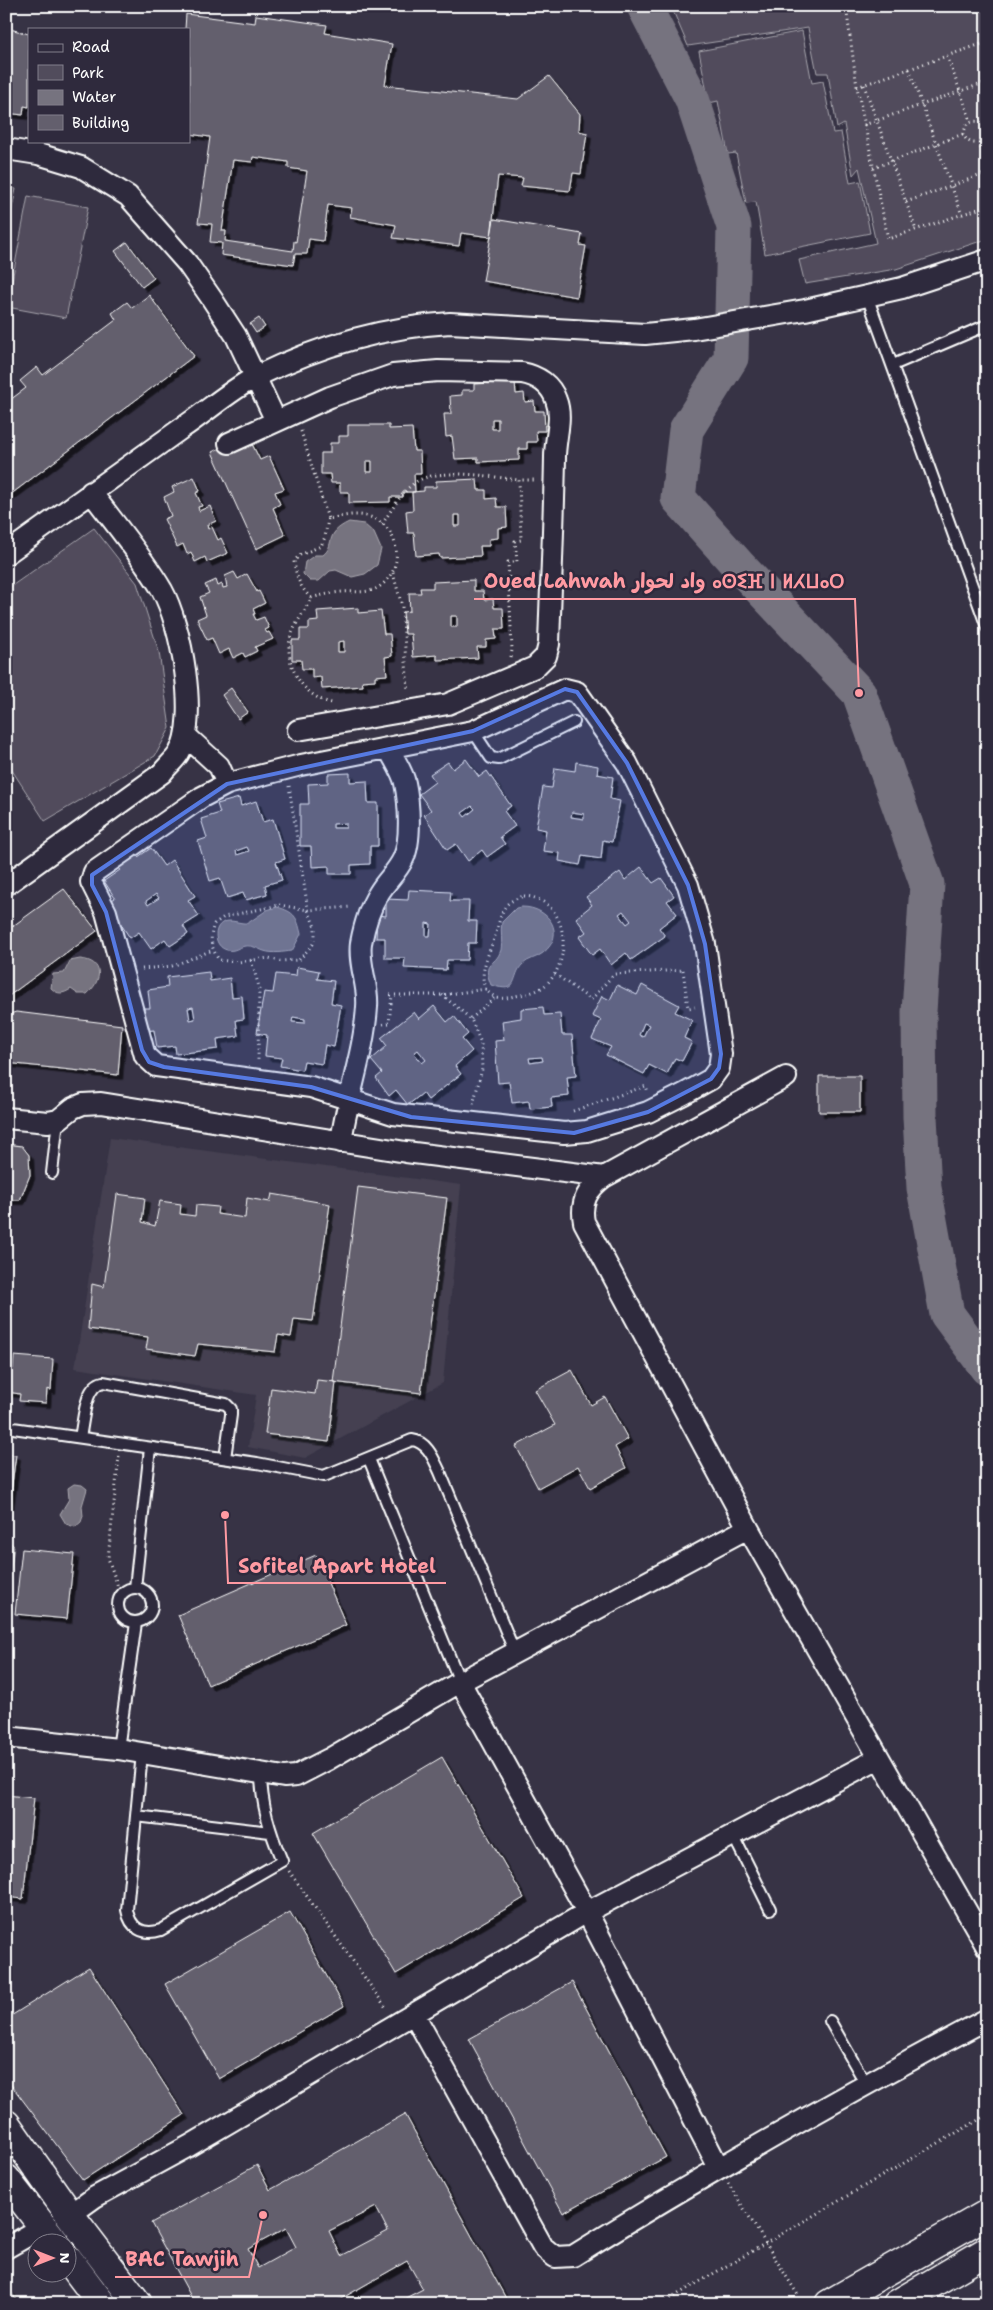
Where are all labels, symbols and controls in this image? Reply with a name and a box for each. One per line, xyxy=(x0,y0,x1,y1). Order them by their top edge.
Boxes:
legend xyxy=(28,28,190,142)
text: Road xyxy=(72,37,110,57)
text: Park xyxy=(72,63,104,83)
text: Water xyxy=(72,87,116,107)
text: Building xyxy=(72,113,129,133)
callout: Oued Lahwah واد لحوار ⴰⵙⵉⴼ ⵏ ⵍⵃⵡⴰⵔ xyxy=(474,564,855,599)
text: Oued Lahwah واد لحوار ⴰⵙⵉⴼ ⵏ ⵍⵃⵡⴰⵔ xyxy=(483,568,845,594)
callout: Sofitel Apart Hotel xyxy=(228,1548,446,1583)
text: Sofitel Apart Hotel xyxy=(238,1553,436,1579)
north arrow xyxy=(28,2232,78,2282)
callout: BAC Tawjih xyxy=(115,2242,249,2277)
text: BAC Tawjih xyxy=(125,2246,239,2272)
text: N xyxy=(56,2252,74,2264)

